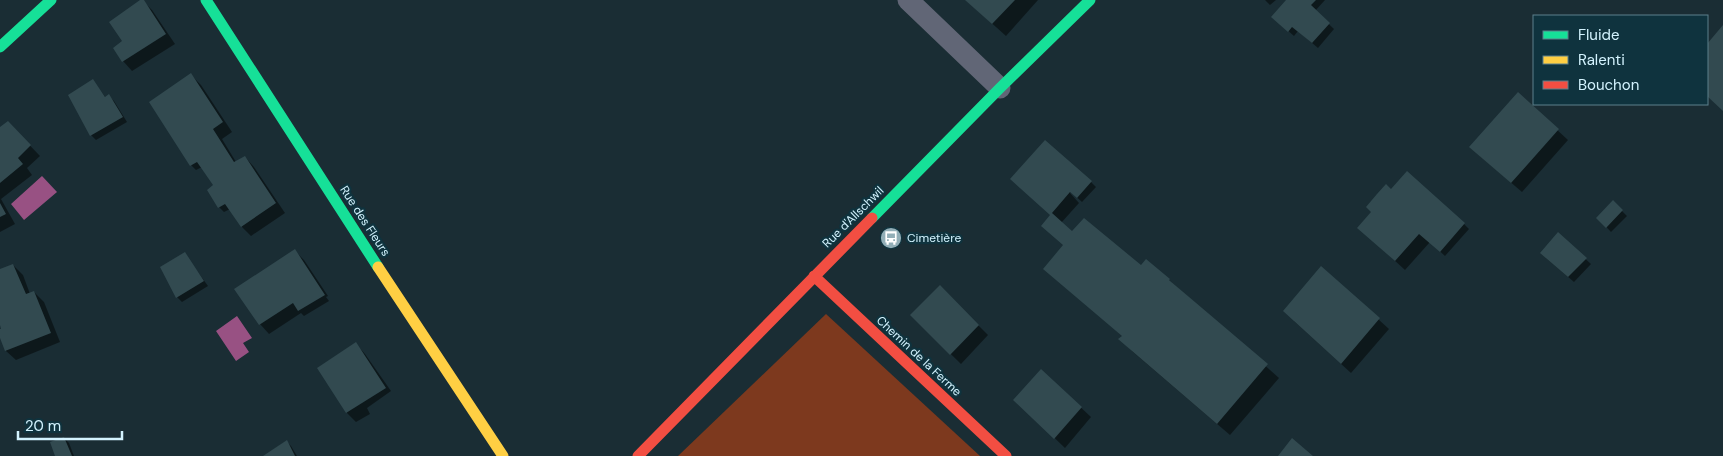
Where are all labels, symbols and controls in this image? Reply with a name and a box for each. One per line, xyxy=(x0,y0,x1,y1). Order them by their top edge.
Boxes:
legend xyxy=(1533,15,1708,105)
text: Fluide xyxy=(1578,25,1620,45)
text: Ralenti xyxy=(1578,50,1625,70)
text: Bouchon xyxy=(1578,75,1639,95)
street label: Rue des Fleurs xyxy=(336,183,394,259)
street label: Rue d'Allschwil xyxy=(819,183,887,251)
bus stop icon: Cimetière xyxy=(879,226,903,250)
place label: Cimetière xyxy=(907,230,961,246)
street label: Chemin de la Ferme xyxy=(873,312,965,400)
scale bar xyxy=(18,408,121,440)
text: 20 m xyxy=(25,416,61,436)

